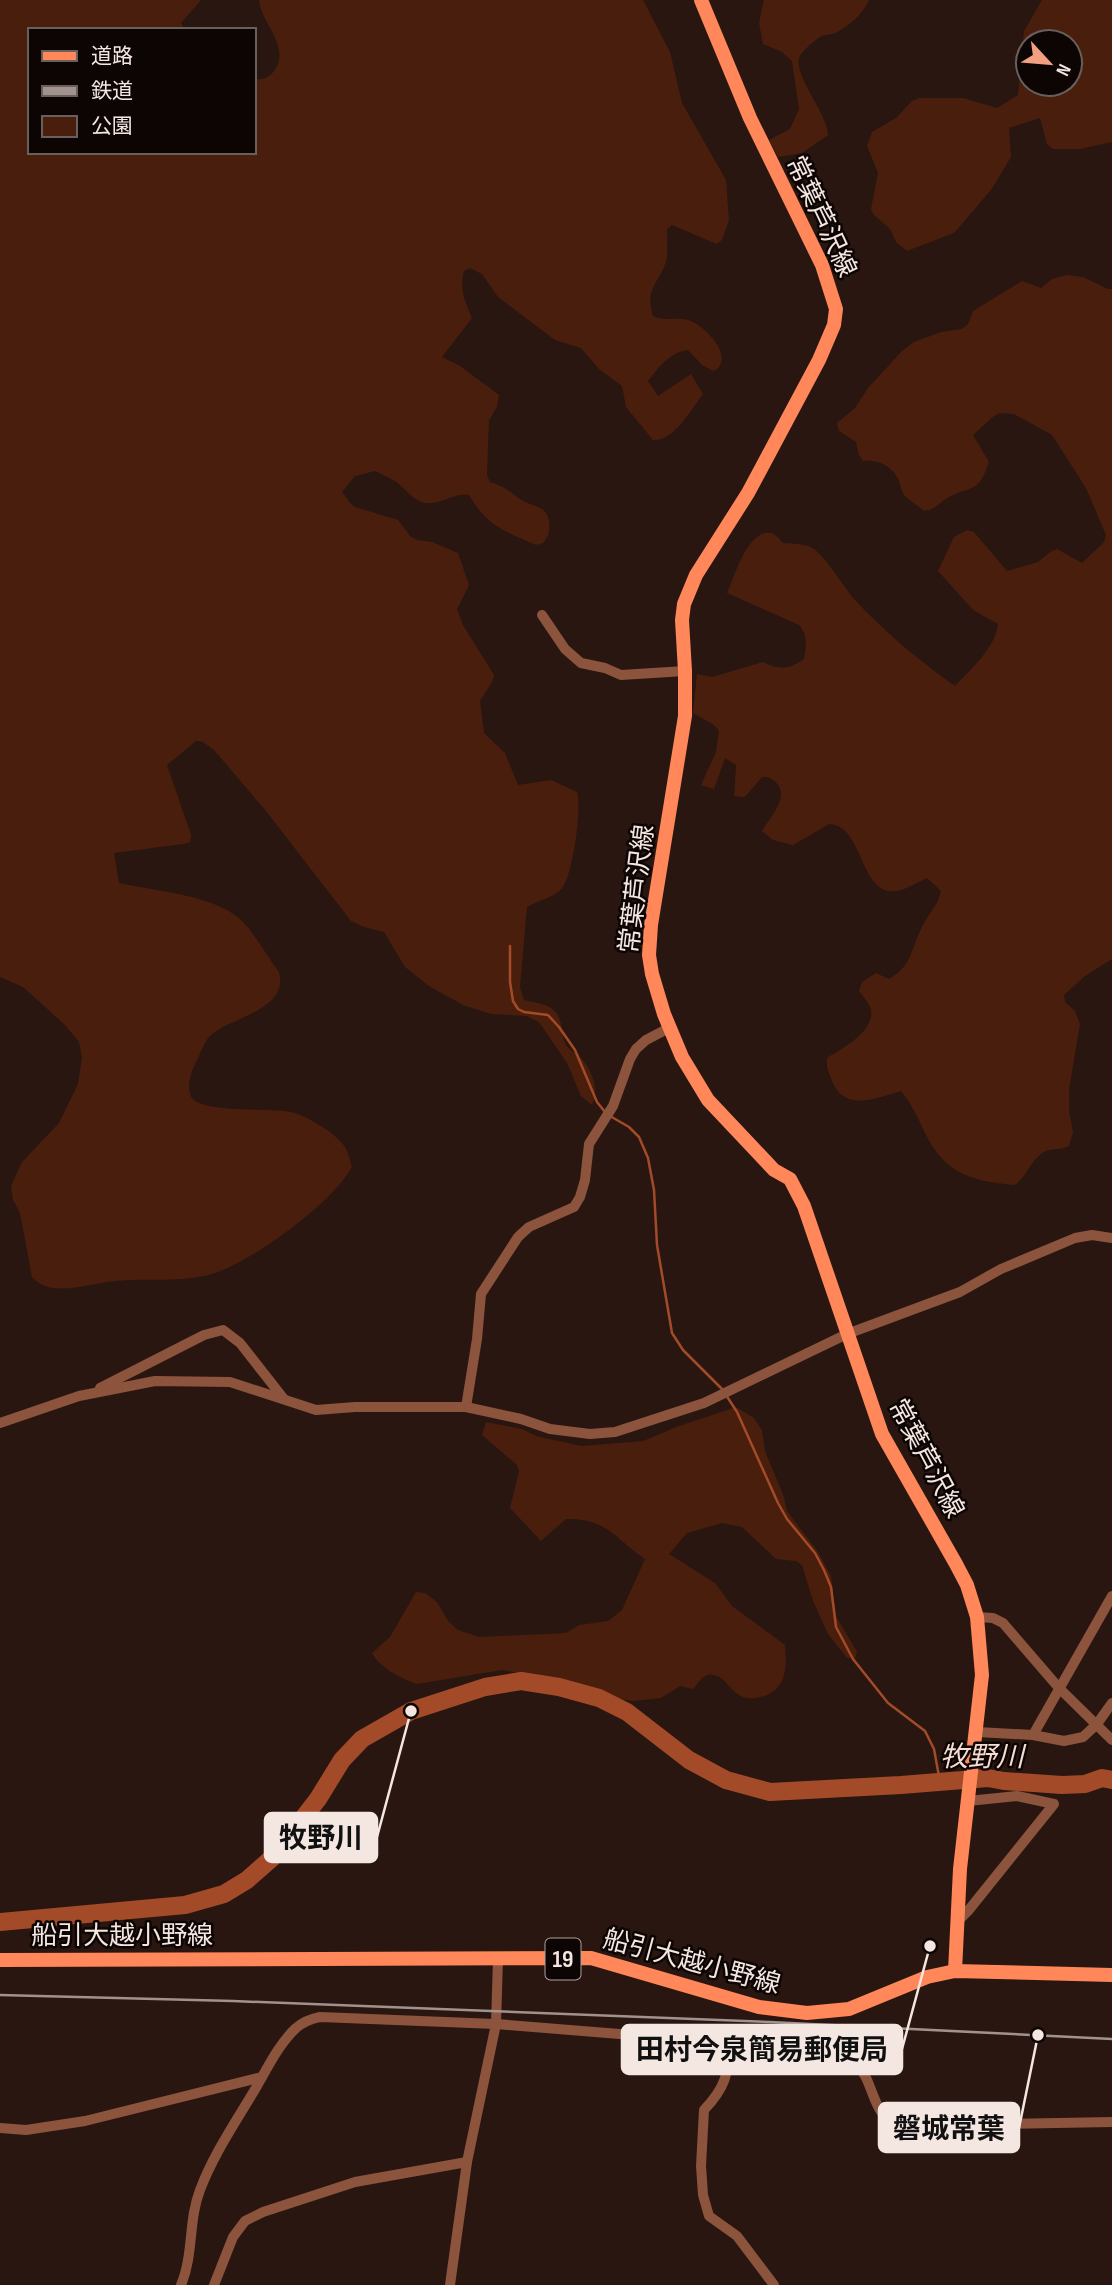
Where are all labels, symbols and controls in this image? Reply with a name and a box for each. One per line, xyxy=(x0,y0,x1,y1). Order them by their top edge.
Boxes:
legend xyxy=(28,28,256,154)
north arrow xyxy=(1014,28,1084,98)
text: 道路 xyxy=(91,44,133,69)
text: N xyxy=(1050,60,1075,79)
text: 鉄道 xyxy=(91,79,133,104)
text: 公園 xyxy=(91,114,133,139)
street label: 常葉芦沢線 xyxy=(779,151,862,282)
street label: 常葉芦沢線 xyxy=(614,823,661,956)
street label: 常葉芦沢線 xyxy=(881,1394,970,1523)
water label: 牧野川 xyxy=(940,1741,1027,1774)
callout: 牧野川 xyxy=(265,1813,377,1862)
text: 牧野川 xyxy=(279,1822,363,1855)
street label: 船引大越小野線 xyxy=(31,1921,213,1952)
street label: 船引大越小野線 xyxy=(600,1924,784,2001)
road number: 19 xyxy=(546,1938,580,1980)
callout: 田村今泉簡易郵便局 xyxy=(622,2025,902,2074)
text: 田村今泉簡易郵便局 xyxy=(636,2034,888,2067)
callout: 磐城常葉 xyxy=(879,2103,1019,2152)
text: 磐城常葉 xyxy=(893,2113,1005,2146)

